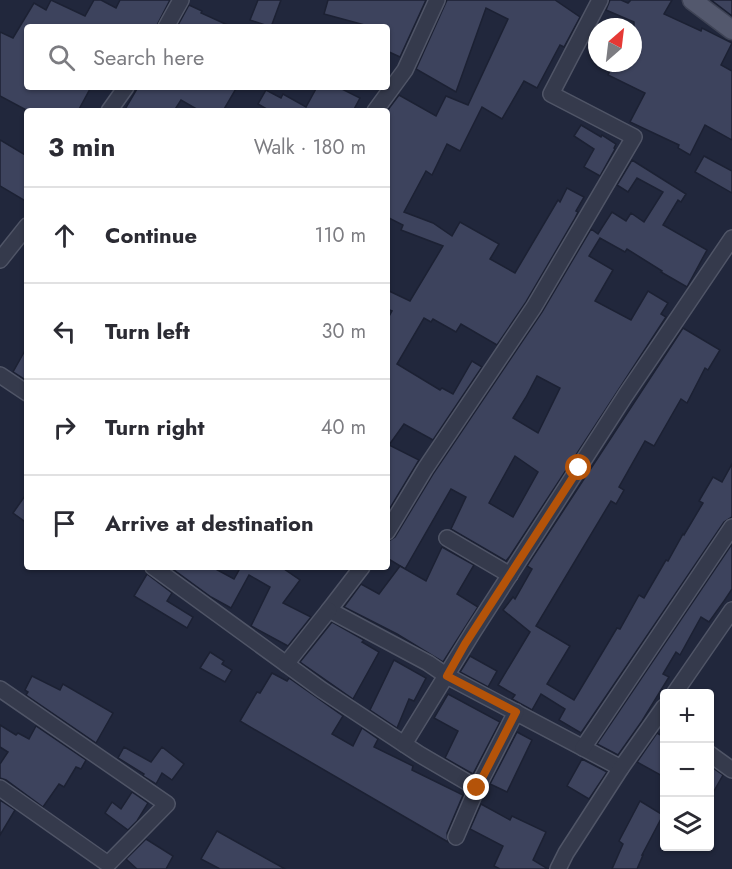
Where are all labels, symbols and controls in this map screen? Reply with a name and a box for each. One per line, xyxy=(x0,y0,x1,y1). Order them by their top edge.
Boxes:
north arrow xyxy=(588,18,642,72)
search box xyxy=(24,24,390,90)
icon: search xyxy=(45,41,78,74)
text: Search here xyxy=(93,41,204,73)
text: 3 min xyxy=(48,128,115,166)
text: Walk · 180 m xyxy=(254,133,366,162)
icon: ahead xyxy=(48,219,81,252)
text: Continue xyxy=(105,219,197,251)
text: 110 m xyxy=(314,221,366,250)
icon: left xyxy=(48,315,81,348)
text: Turn left xyxy=(105,315,190,347)
text: 30 m xyxy=(321,317,366,346)
icon: right xyxy=(48,411,81,444)
text: Turn right xyxy=(105,411,205,443)
text: 40 m xyxy=(321,413,366,442)
route start xyxy=(565,454,591,480)
icon: arrive xyxy=(48,507,81,540)
text: Arrive at destination xyxy=(105,507,314,539)
map controls xyxy=(660,689,714,851)
button: + xyxy=(660,689,714,743)
button: − xyxy=(660,743,714,797)
route end xyxy=(463,774,489,800)
button: layers xyxy=(660,797,714,851)

